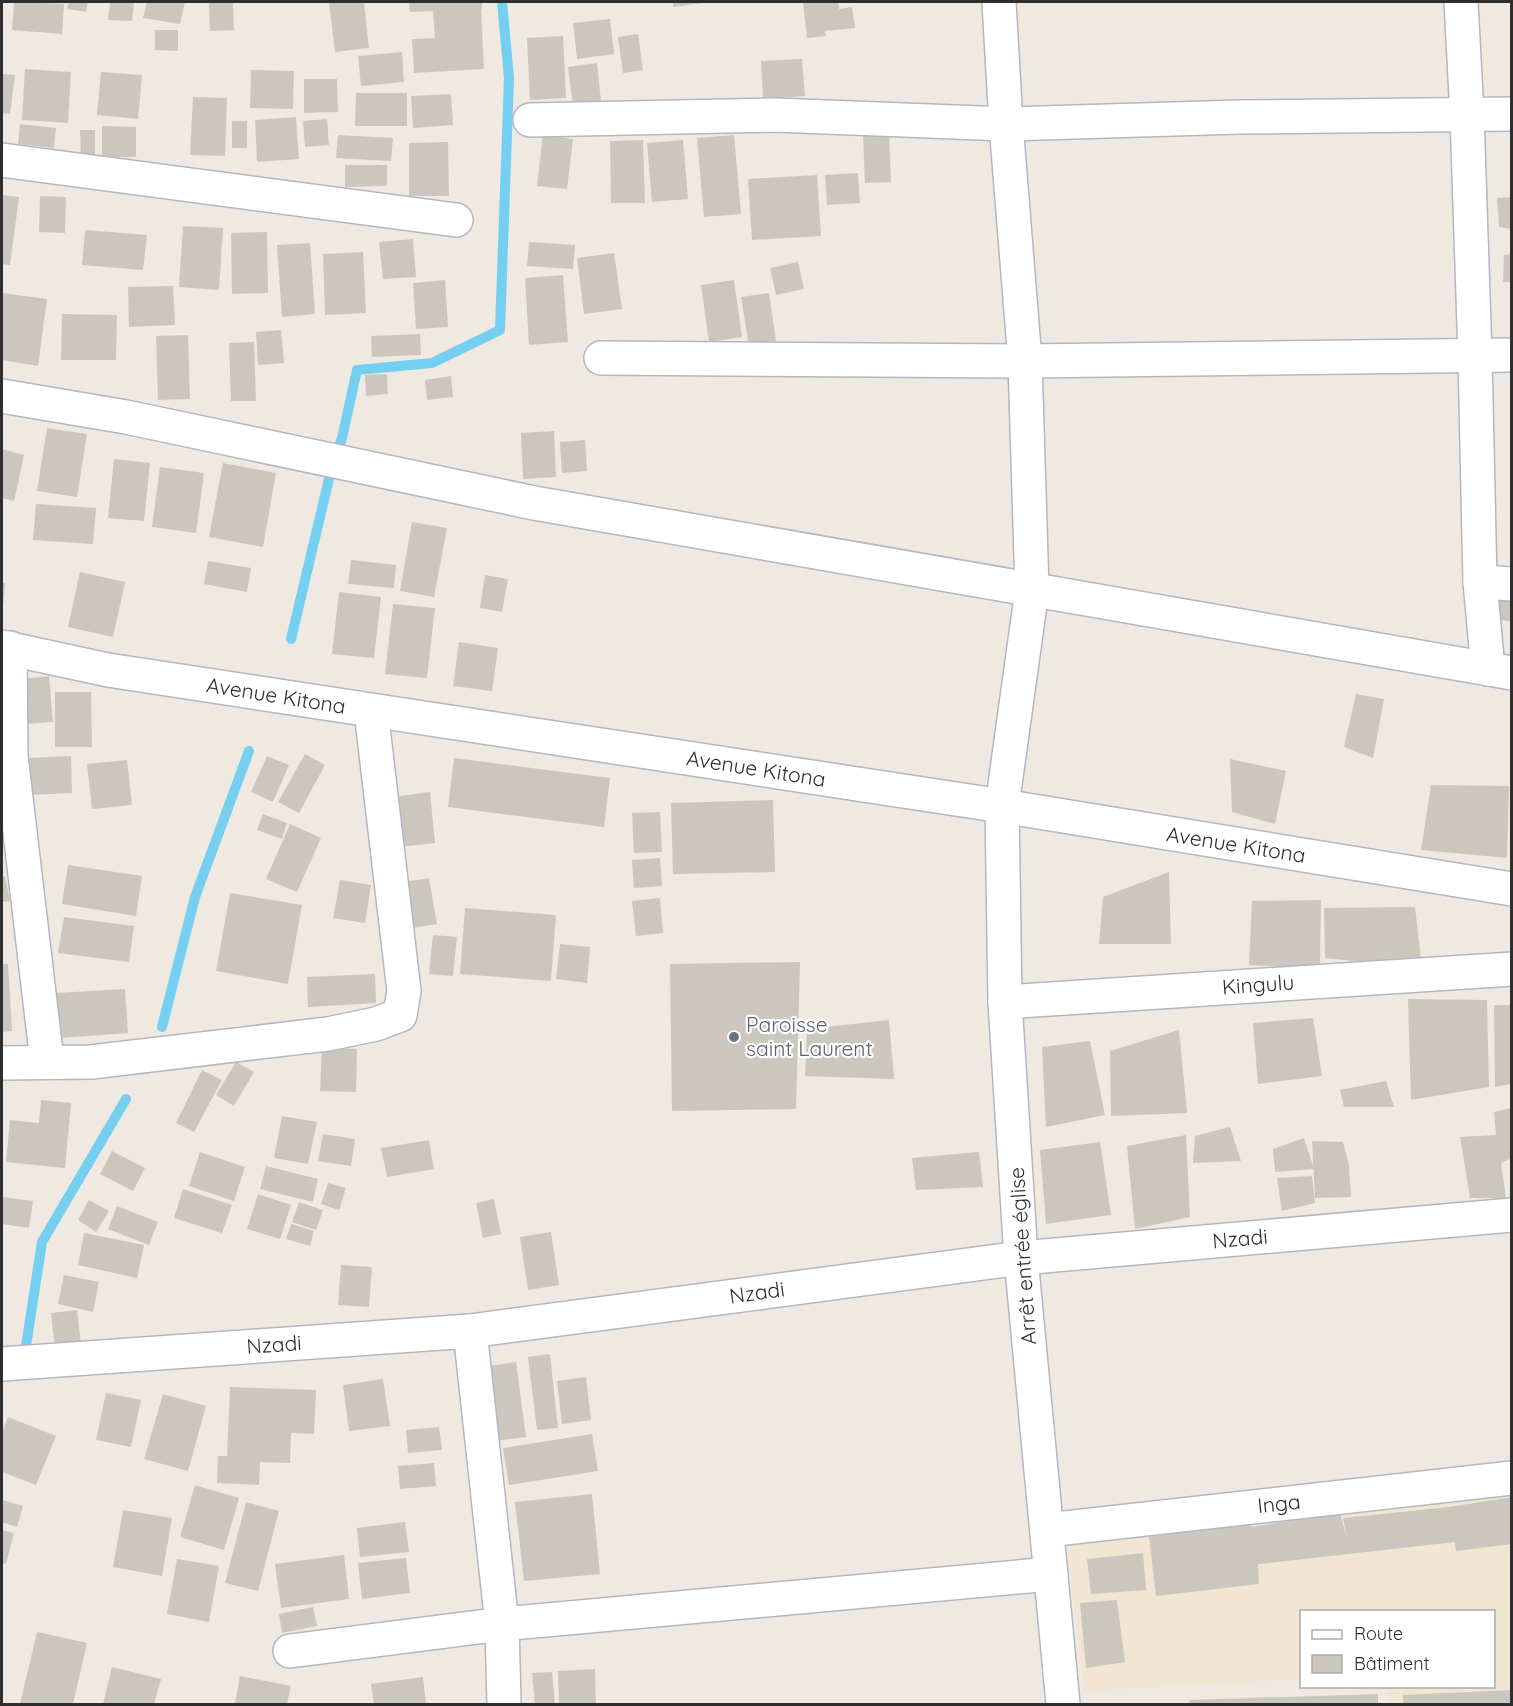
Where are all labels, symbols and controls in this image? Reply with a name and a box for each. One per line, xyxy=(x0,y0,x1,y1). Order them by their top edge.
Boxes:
street label: Avenue Kitona xyxy=(205,671,348,719)
street label: Avenue Kitona xyxy=(685,744,828,792)
street label: Avenue Kitona xyxy=(1165,820,1308,868)
street label: Kingulu xyxy=(1221,969,1295,999)
place label: Paroisse saint Laurent xyxy=(746,1011,873,1061)
marker: Paroisse saint Laurent xyxy=(727,1030,741,1044)
street label: Arrêt entrée église xyxy=(1003,1166,1041,1346)
street label: Nzadi xyxy=(1211,1223,1269,1253)
street label: Nzadi xyxy=(728,1275,786,1309)
street label: Nzadi xyxy=(245,1329,302,1359)
street label: Inga xyxy=(1256,1488,1302,1518)
legend xyxy=(1300,1610,1495,1688)
text: Route xyxy=(1354,1622,1403,1645)
text: Bâtiment xyxy=(1354,1652,1430,1675)

